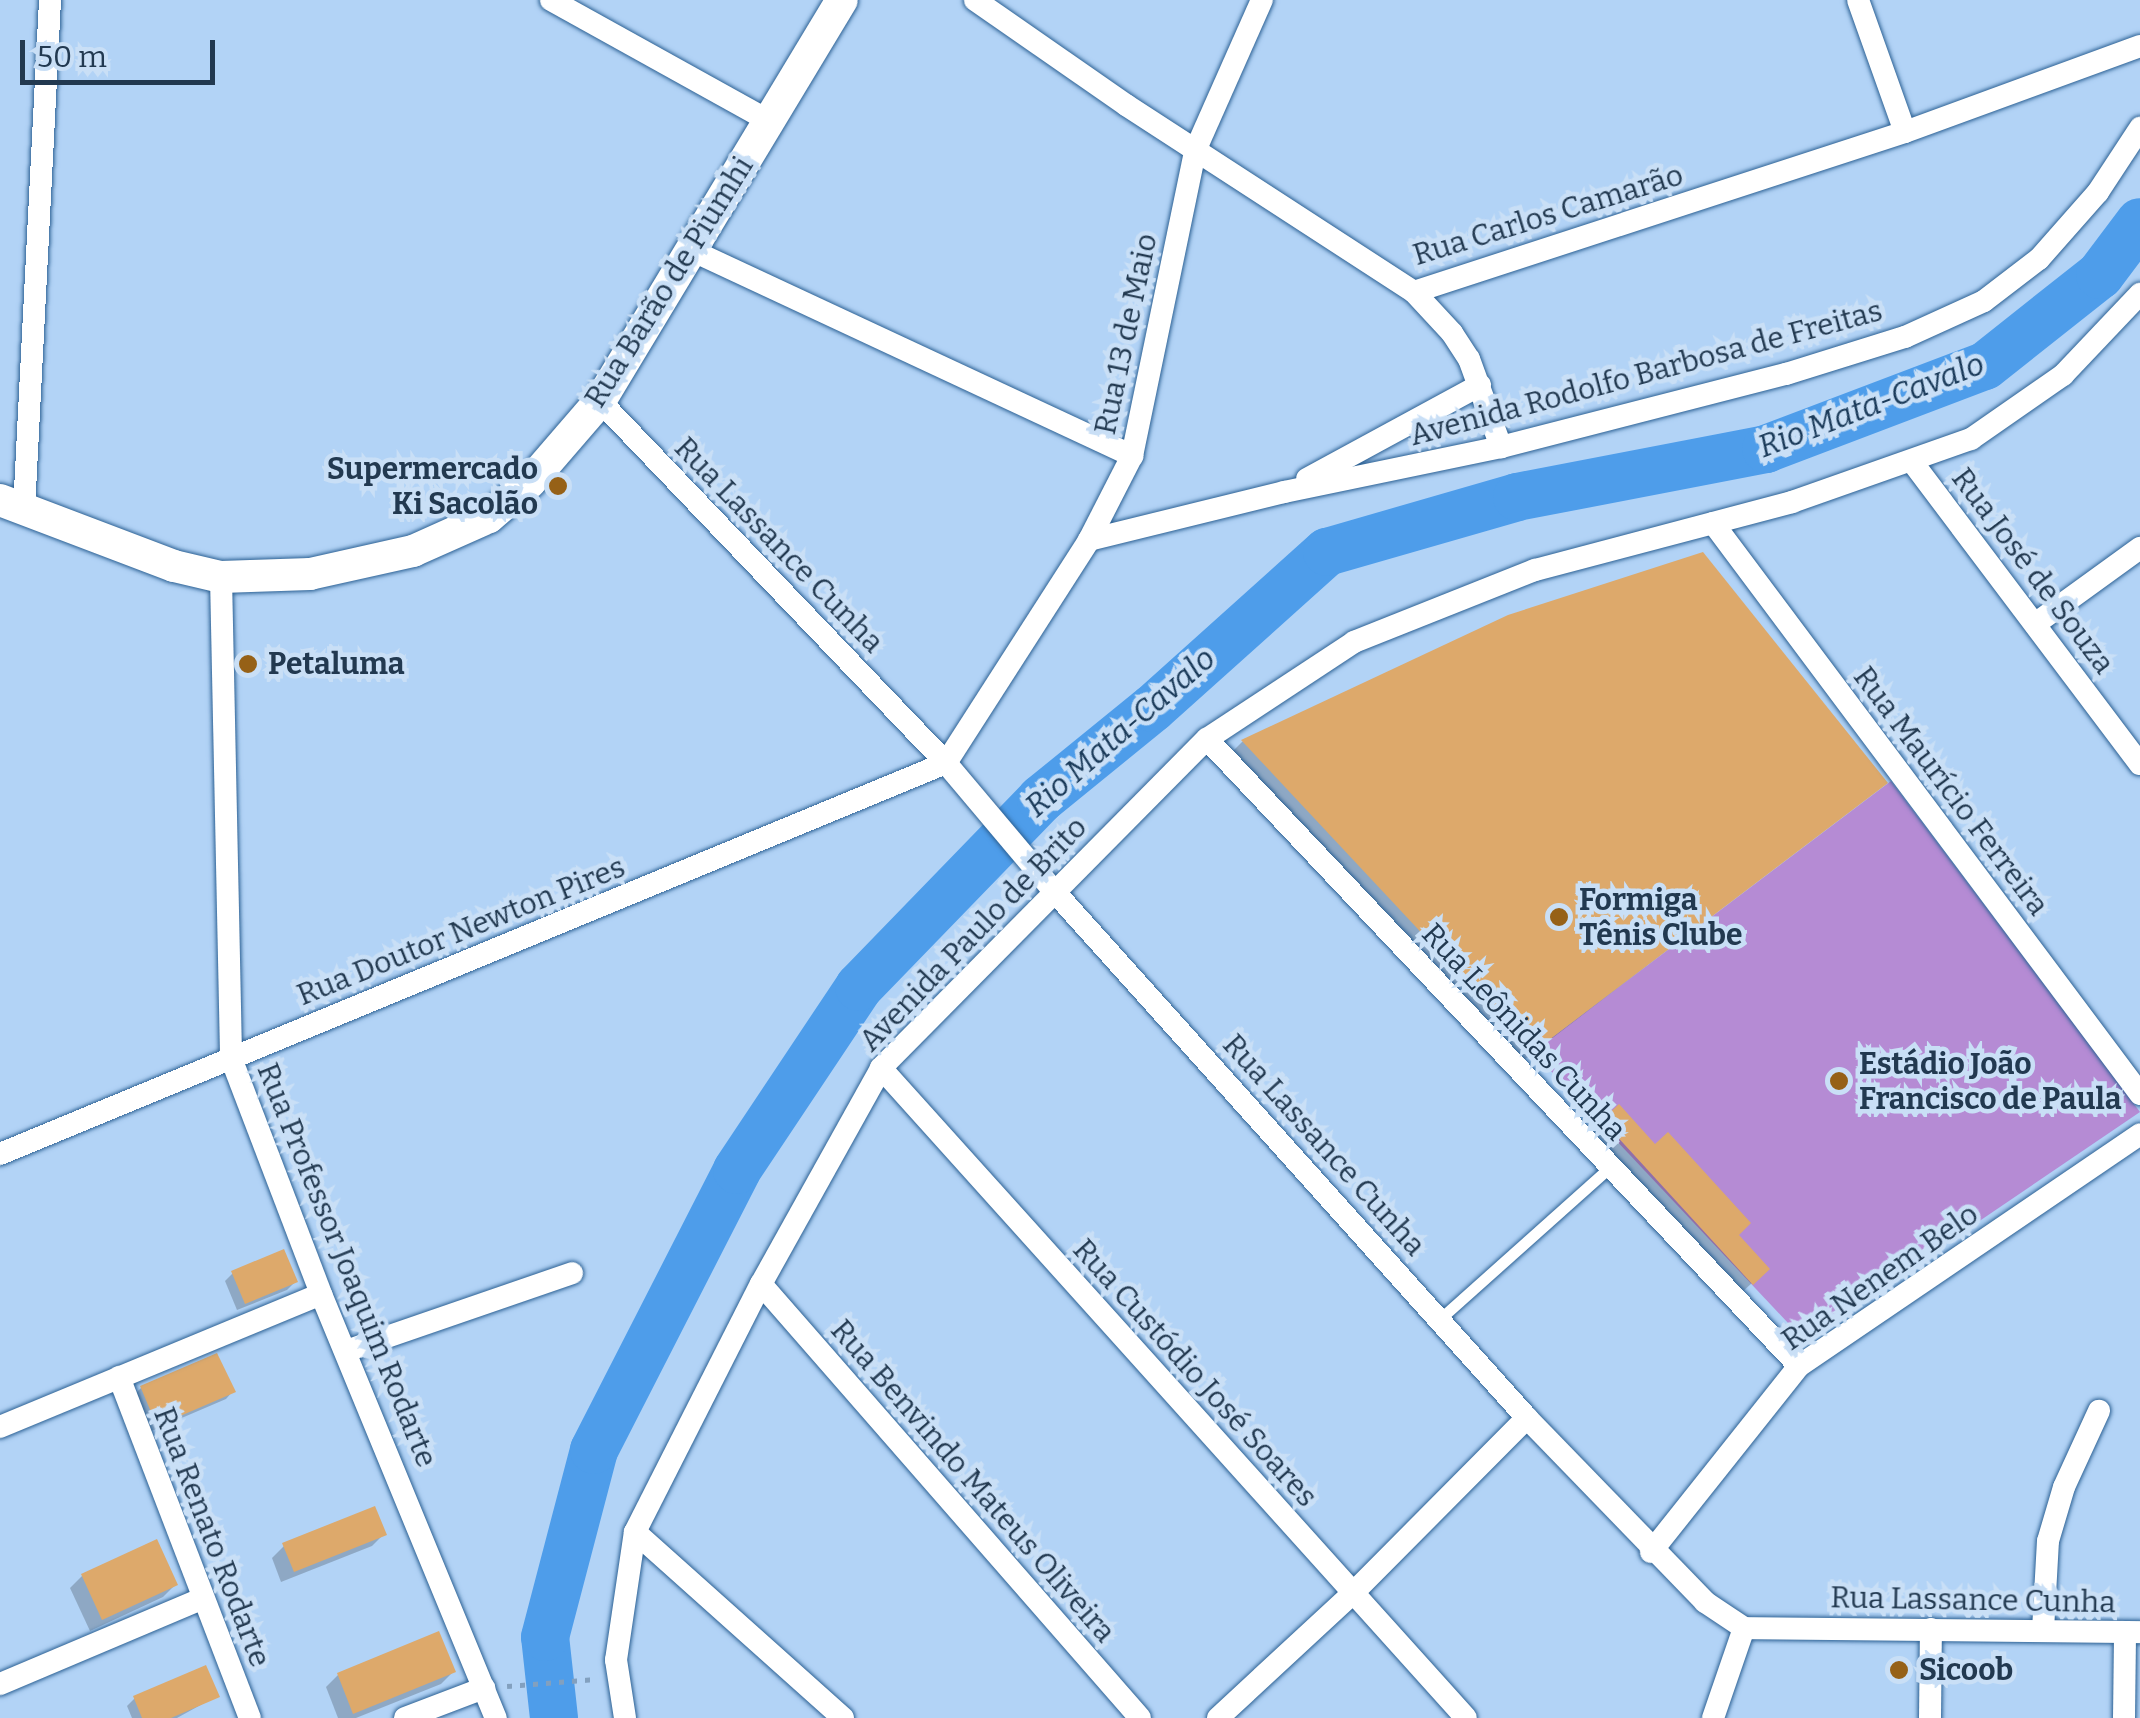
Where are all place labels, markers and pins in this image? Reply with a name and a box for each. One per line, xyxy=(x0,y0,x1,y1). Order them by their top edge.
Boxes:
place label: Supermercado Ki Sacolão xyxy=(327,451,538,522)
marker: Supermercado Ki Sacolão xyxy=(547,475,569,497)
place label: Petaluma xyxy=(268,646,405,682)
marker: Petaluma xyxy=(237,653,259,675)
place label: Formiga Tênis Clube xyxy=(1579,882,1742,952)
marker: Formiga Tênis Clube xyxy=(1548,906,1570,928)
place label: Estádio João Francisco de Paula xyxy=(1859,1046,2121,1116)
marker: Estádio João Francisco de Paula xyxy=(1828,1070,1850,1092)
place label: Sicoob xyxy=(1919,1652,2013,1688)
marker: Sicoob xyxy=(1888,1659,1910,1681)

